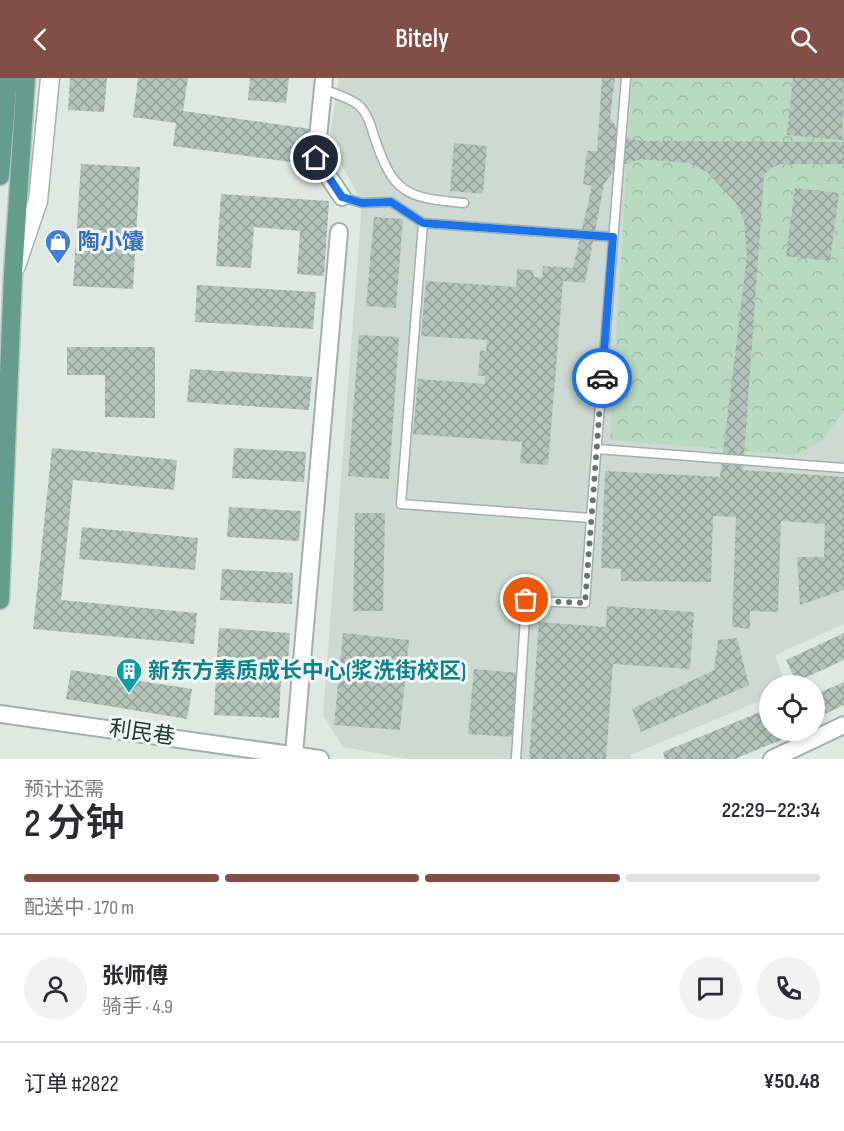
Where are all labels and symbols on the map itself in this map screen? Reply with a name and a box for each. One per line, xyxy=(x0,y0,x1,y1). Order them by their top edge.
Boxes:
pin xyxy=(290,132,341,183)
shop icon: 陶小馕 xyxy=(43,227,73,265)
place label: 陶小馕 xyxy=(78,229,144,256)
courier xyxy=(572,348,632,408)
pin xyxy=(500,574,551,625)
building icon: 新东方素质成长中心(浆洗街校区) xyxy=(114,656,144,694)
place label: 新东方素质成长中心(浆洗街校区) xyxy=(148,658,466,685)
street label: 利民巷 xyxy=(107,715,177,751)

